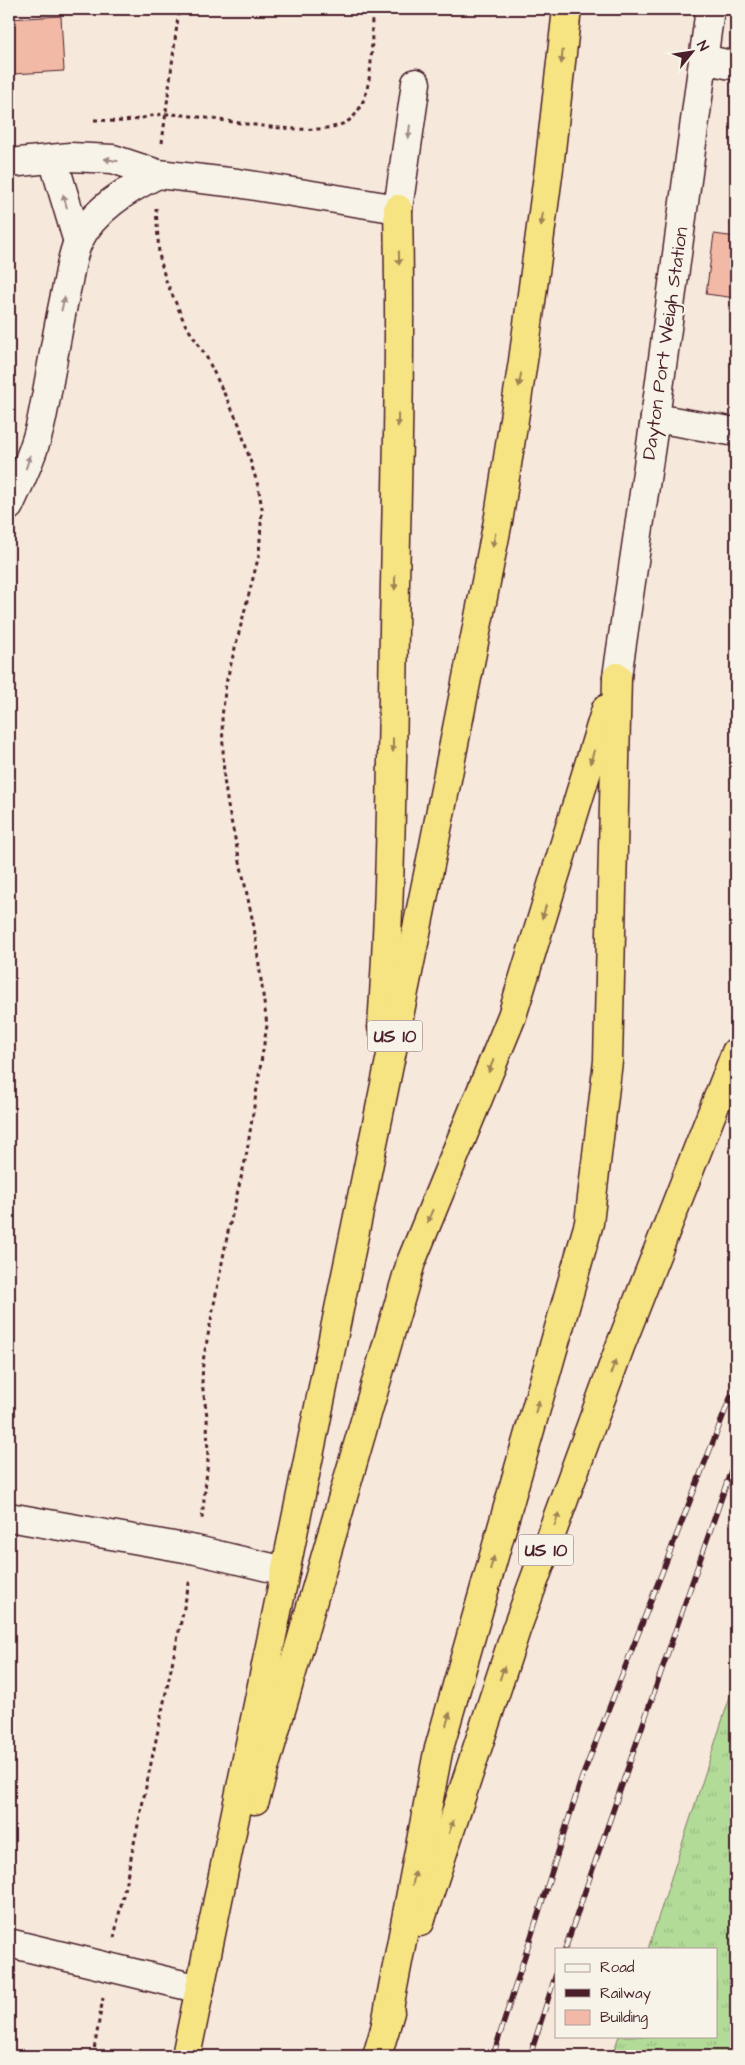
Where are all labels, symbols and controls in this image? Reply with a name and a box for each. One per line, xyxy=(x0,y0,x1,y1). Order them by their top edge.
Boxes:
north arrow xyxy=(668,28,718,78)
text: N xyxy=(692,37,713,55)
one-way arrow xyxy=(558,50,566,66)
one-way arrow xyxy=(405,124,413,140)
one-way arrow xyxy=(103,155,119,163)
one-way arrow xyxy=(60,193,68,208)
one-way arrow xyxy=(538,211,546,227)
street label: Dayton Port Weigh Station xyxy=(636,225,696,461)
one-way arrow xyxy=(395,250,403,266)
one-way arrow xyxy=(59,296,67,311)
one-way arrow xyxy=(516,372,524,388)
one-way arrow xyxy=(394,413,402,429)
one-way arrow xyxy=(24,454,32,469)
one-way arrow xyxy=(490,532,498,547)
one-way arrow xyxy=(391,575,399,591)
one-way arrow xyxy=(389,738,397,754)
one-way arrow xyxy=(587,749,595,764)
one-way arrow xyxy=(539,905,547,920)
road number: US 10 xyxy=(368,1020,422,1052)
one-way arrow xyxy=(487,1059,495,1073)
one-way arrow xyxy=(426,1209,434,1224)
one-way arrow xyxy=(609,1359,617,1374)
one-way arrow xyxy=(533,1399,541,1414)
one-way arrow xyxy=(554,1512,561,1527)
road number: US 10 xyxy=(518,1534,574,1566)
one-way arrow xyxy=(489,1555,497,1570)
one-way arrow xyxy=(499,1665,507,1680)
one-way arrow xyxy=(444,1711,452,1726)
one-way arrow xyxy=(448,1819,456,1834)
one-way arrow xyxy=(410,1869,418,1885)
legend xyxy=(555,1948,718,2038)
text: Road xyxy=(600,1957,635,1978)
text: Railway xyxy=(600,1983,651,2005)
text: Building xyxy=(600,2007,648,2029)

